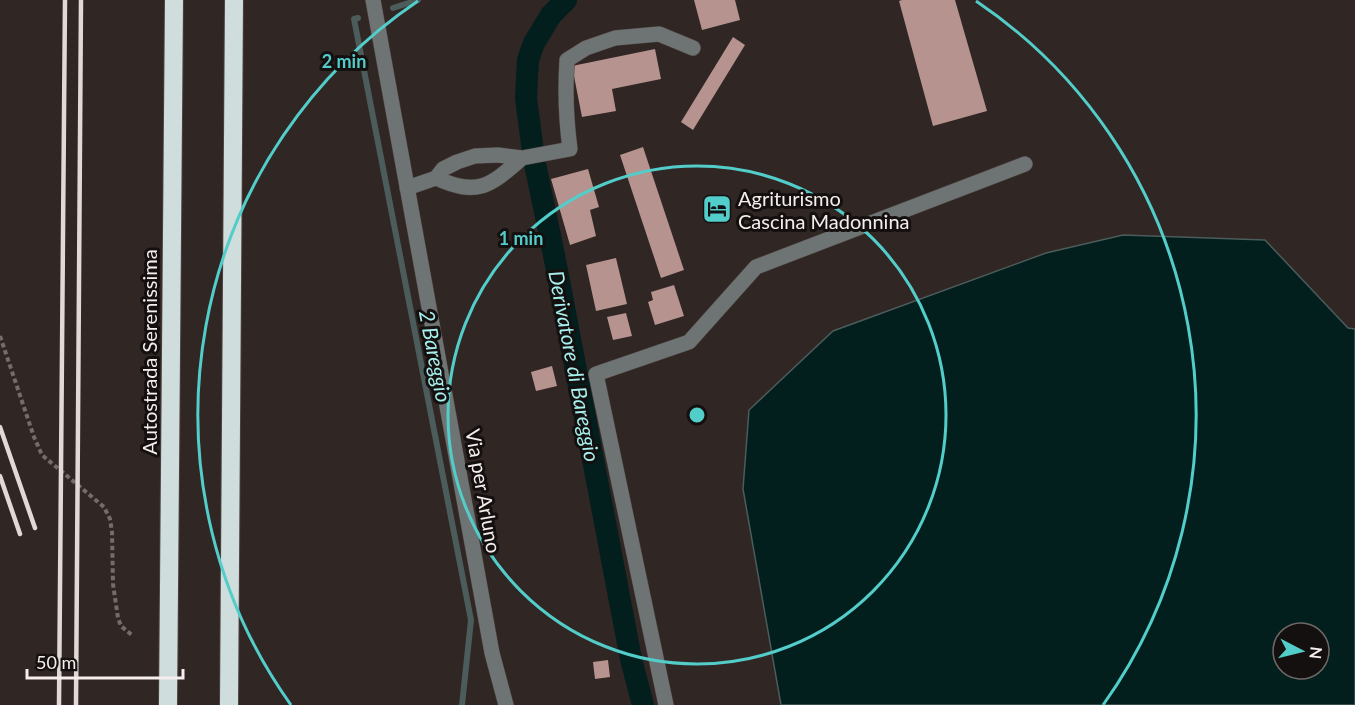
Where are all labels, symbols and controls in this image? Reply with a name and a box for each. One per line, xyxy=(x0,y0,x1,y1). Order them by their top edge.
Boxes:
text: 2 min xyxy=(322,50,366,72)
place label: Agriturismo Cascina Madonnina xyxy=(738,186,910,233)
hotel icon: Agriturismo Cascina Madonnina xyxy=(701,193,733,225)
text: 1 min xyxy=(499,227,543,249)
street label: Autostrada Serenissima xyxy=(137,249,161,455)
water label: Derivatore di Bareggio xyxy=(544,268,606,464)
water label: 2 Bareggio xyxy=(415,308,457,404)
centre of rings xyxy=(687,405,707,425)
street label: Via per Arluno xyxy=(461,427,507,555)
north arrow xyxy=(1271,621,1331,681)
scale bar xyxy=(27,642,183,680)
text: N xyxy=(1306,646,1327,660)
text: 50 m xyxy=(36,651,76,673)

